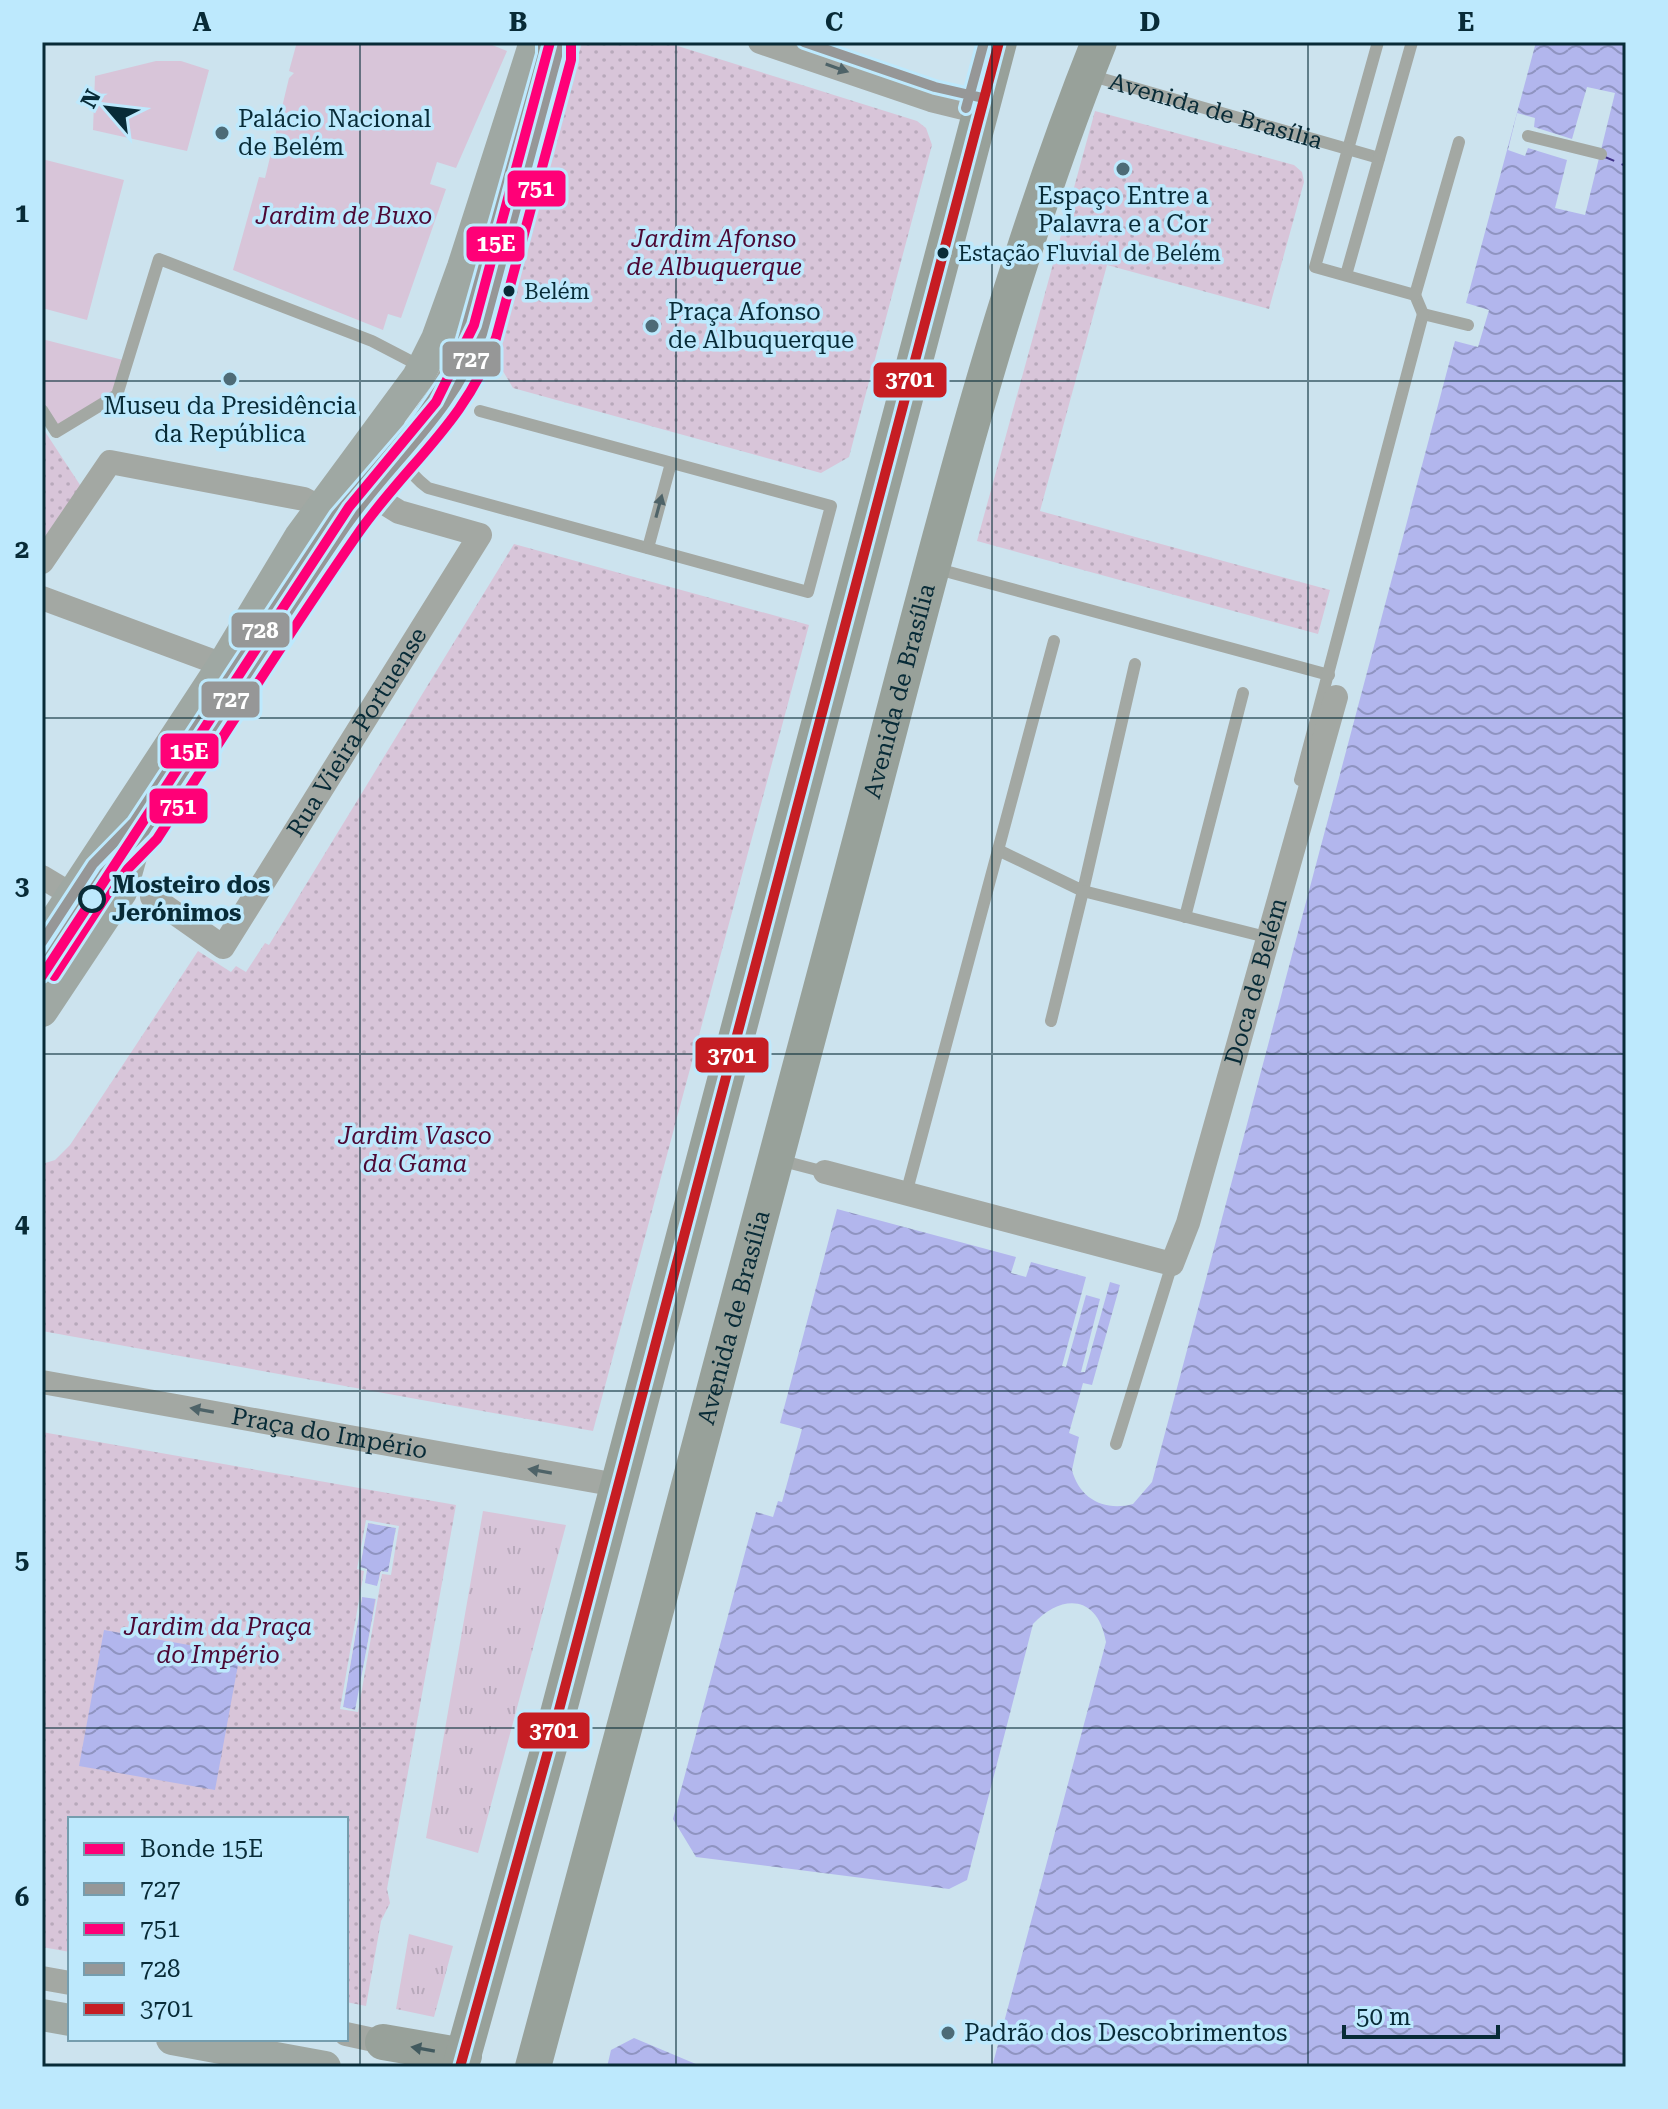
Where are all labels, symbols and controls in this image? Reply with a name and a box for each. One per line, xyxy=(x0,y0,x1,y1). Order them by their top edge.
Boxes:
text: A xyxy=(193,7,212,37)
text: B xyxy=(509,7,527,37)
text: C xyxy=(825,7,843,37)
text: D xyxy=(1140,7,1160,37)
text: E xyxy=(1458,7,1474,37)
one-way arrow xyxy=(825,63,849,75)
street label: Avenida de Brasília xyxy=(1106,67,1326,155)
north arrow xyxy=(68,68,148,148)
text: N xyxy=(76,85,106,112)
place label: Palácio Nacional de Belém xyxy=(238,105,431,161)
marker: Palácio Nacional de Belém xyxy=(213,124,231,142)
marker: Espaço Entre a Palavra e a Cor xyxy=(1114,160,1132,178)
line badge: 751 xyxy=(506,169,567,208)
text: 751 xyxy=(518,176,554,201)
place label: Espaço Entre a Palavra e a Cor xyxy=(1037,182,1209,238)
text: 1 xyxy=(15,198,29,228)
park label: Jardim de Buxo xyxy=(255,202,432,230)
line badge: 15E xyxy=(465,225,526,263)
park label: Jardim Afonso de Albuquerque xyxy=(626,225,802,281)
text: 15E xyxy=(477,231,515,256)
place label: Estação Fluvial de Belém xyxy=(958,241,1221,266)
marker: Estação Fluvial de Belém xyxy=(935,245,951,261)
place label: Belém xyxy=(524,279,590,304)
marker: Belém xyxy=(501,283,517,299)
place label: Praça Afonso de Albuquerque xyxy=(668,298,854,354)
marker: Praça Afonso de Albuquerque xyxy=(643,317,661,335)
line badge: 727 xyxy=(441,340,502,378)
text: 727 xyxy=(453,347,489,372)
line badge: 3701 xyxy=(872,361,948,399)
text: 3701 xyxy=(885,367,935,392)
marker: Museu da Presidência da República xyxy=(221,370,239,388)
place label: Museu da Presidência da República xyxy=(103,392,357,448)
one-way arrow xyxy=(654,493,666,518)
text: 2 xyxy=(15,534,29,564)
street label: Avenida de Brasília xyxy=(858,581,941,801)
line badge: 728 xyxy=(230,611,291,649)
text: 728 xyxy=(242,618,278,643)
street label: Rua Vieira Portuense xyxy=(281,622,433,842)
line badge: 727 xyxy=(200,680,261,719)
text: 727 xyxy=(213,687,249,712)
line badge: 15E xyxy=(159,732,220,770)
text: 15E xyxy=(170,739,208,764)
line badge: 751 xyxy=(148,787,209,825)
text: 751 xyxy=(160,794,196,819)
text: 3 xyxy=(15,871,29,901)
place label: Mosteiro dos Jerónimos xyxy=(112,871,270,927)
marker: Mosteiro dos Jerónimos xyxy=(79,886,105,912)
street label: Doca de Belém xyxy=(1219,895,1293,1068)
line badge: 3701 xyxy=(694,1036,770,1074)
text: 3701 xyxy=(707,1043,757,1068)
park label: Jardim Vasco da Gama xyxy=(337,1122,492,1178)
street label: Avenida de Brasília xyxy=(692,1207,776,1428)
text: 4 xyxy=(15,1208,30,1238)
street label: Praça do Império xyxy=(229,1402,430,1465)
one-way arrow xyxy=(189,1404,214,1416)
one-way arrow xyxy=(527,1465,552,1477)
text: 5 xyxy=(15,1545,29,1575)
park label: Jardim da Praça do Império xyxy=(123,1613,312,1669)
line badge: 3701 xyxy=(516,1711,591,1750)
text: 3701 xyxy=(529,1718,579,1743)
legend xyxy=(68,1817,348,2041)
text: Bonde 15E xyxy=(140,1835,263,1863)
text: 727 xyxy=(140,1875,180,1903)
text: 6 xyxy=(15,1882,29,1912)
text: 751 xyxy=(140,1915,180,1943)
text: 728 xyxy=(140,1955,180,1983)
scale bar xyxy=(1344,1989,1498,2039)
text: 3701 xyxy=(140,1995,194,2023)
text: 50 m xyxy=(1356,2003,1411,2031)
place label: Padrão dos Descobrimentos xyxy=(964,2019,1287,2047)
marker: Padrão dos Descobrimentos xyxy=(939,2024,957,2042)
one-way arrow xyxy=(410,2042,435,2054)

